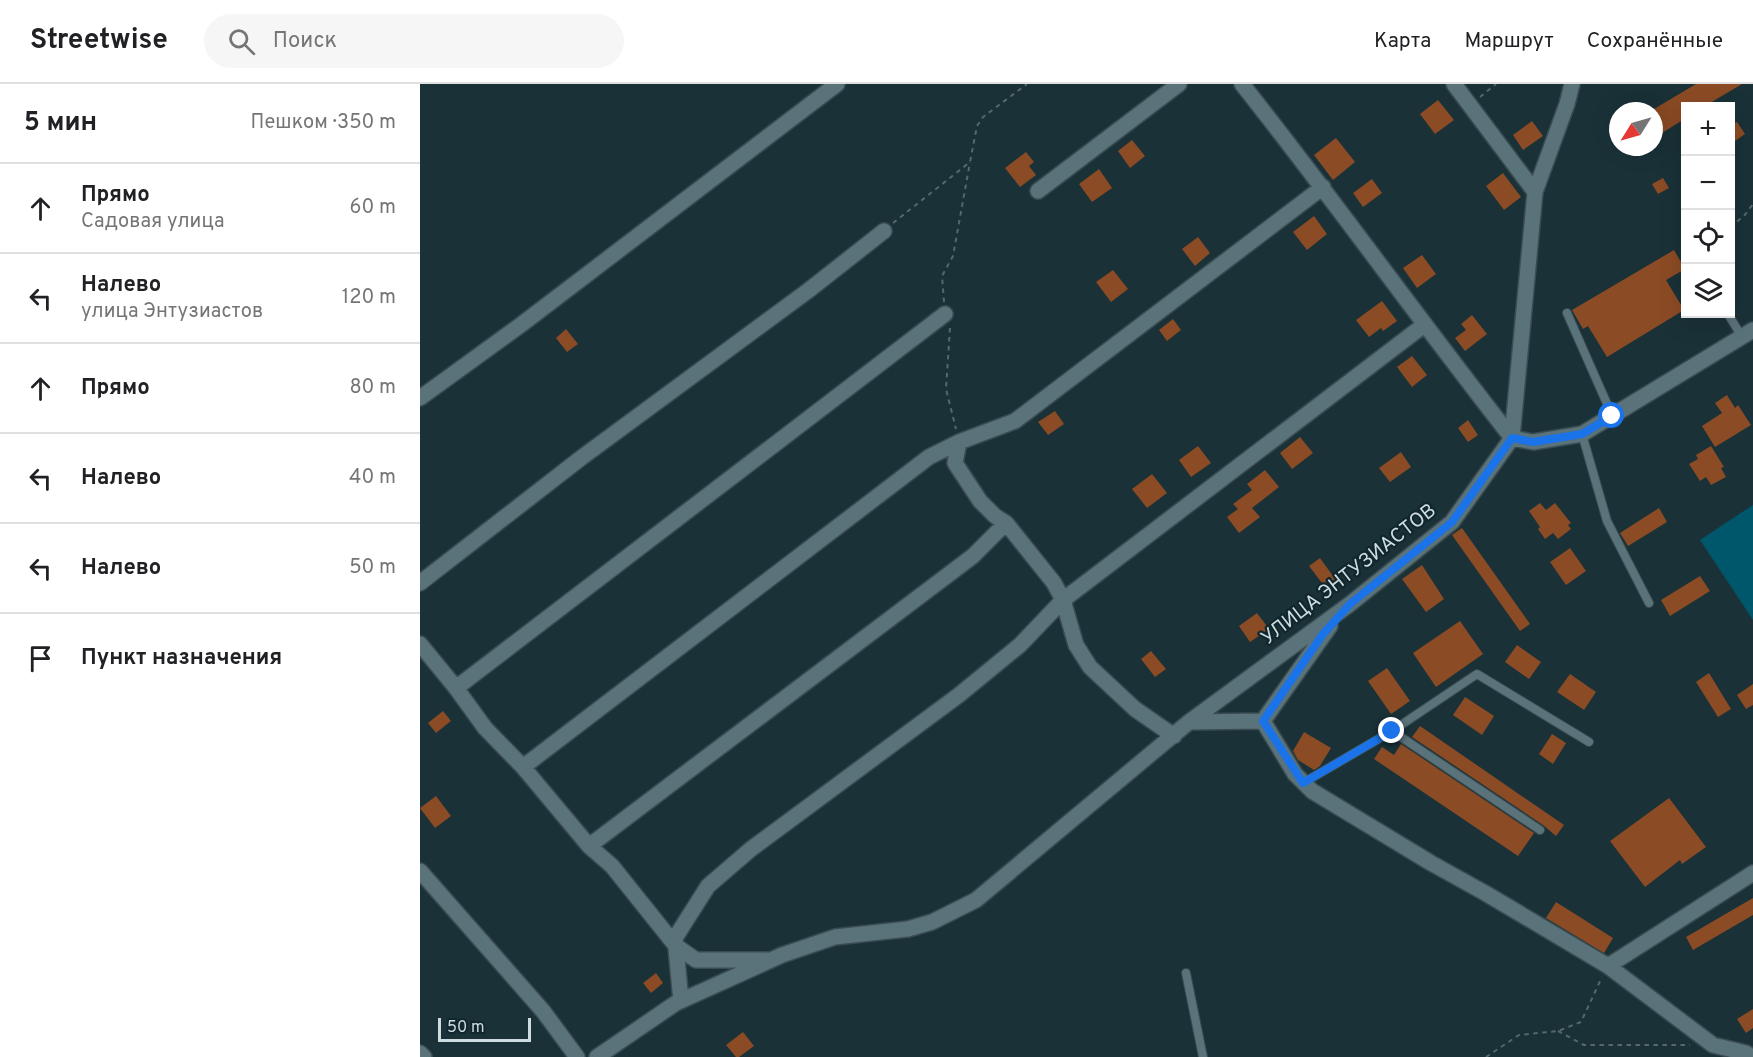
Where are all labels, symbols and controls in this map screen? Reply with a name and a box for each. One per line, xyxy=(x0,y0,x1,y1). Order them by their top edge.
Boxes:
search box xyxy=(204,14,624,68)
text: Streetwise xyxy=(30,23,168,59)
icon: search xyxy=(225,25,258,58)
text: Поиск xyxy=(273,28,337,55)
text: Карта xyxy=(1374,28,1431,55)
text: Маршрут xyxy=(1464,28,1554,55)
text: Сохранённые xyxy=(1587,28,1723,55)
north arrow xyxy=(1609,102,1663,156)
map controls xyxy=(1681,102,1735,318)
button: + xyxy=(1681,102,1735,156)
text: 5 мин xyxy=(24,107,97,140)
text: Пешком · 350 m xyxy=(251,110,396,136)
button: − xyxy=(1681,156,1735,210)
text: Прямо xyxy=(81,182,150,209)
icon: ahead xyxy=(24,192,57,225)
text: 60 m xyxy=(350,195,396,221)
text: Садовая улица xyxy=(81,209,225,235)
button: locate xyxy=(1681,210,1735,264)
button: layers xyxy=(1681,264,1735,318)
text: Налево xyxy=(81,272,161,299)
icon: left xyxy=(24,282,57,315)
text: 120 m xyxy=(342,285,396,311)
text: улица Энтузиастов xyxy=(81,299,263,325)
icon: ahead xyxy=(24,372,57,405)
text: Прямо xyxy=(81,375,150,402)
text: 80 m xyxy=(350,375,396,401)
route start xyxy=(1598,402,1624,428)
icon: left xyxy=(24,462,57,495)
text: Налево xyxy=(81,465,161,492)
text: 40 m xyxy=(349,465,396,491)
street label: УЛИЦА ЭНТУЗИАСТОВ xyxy=(1256,498,1442,652)
icon: left xyxy=(24,552,57,585)
text: Налево xyxy=(81,555,161,582)
text: 50 m xyxy=(349,555,396,581)
icon: arrive xyxy=(24,642,57,675)
text: Пункт назначения xyxy=(81,645,282,672)
route end xyxy=(1378,717,1404,743)
scale bar xyxy=(438,1015,531,1042)
text: 50 m xyxy=(447,1018,485,1038)

